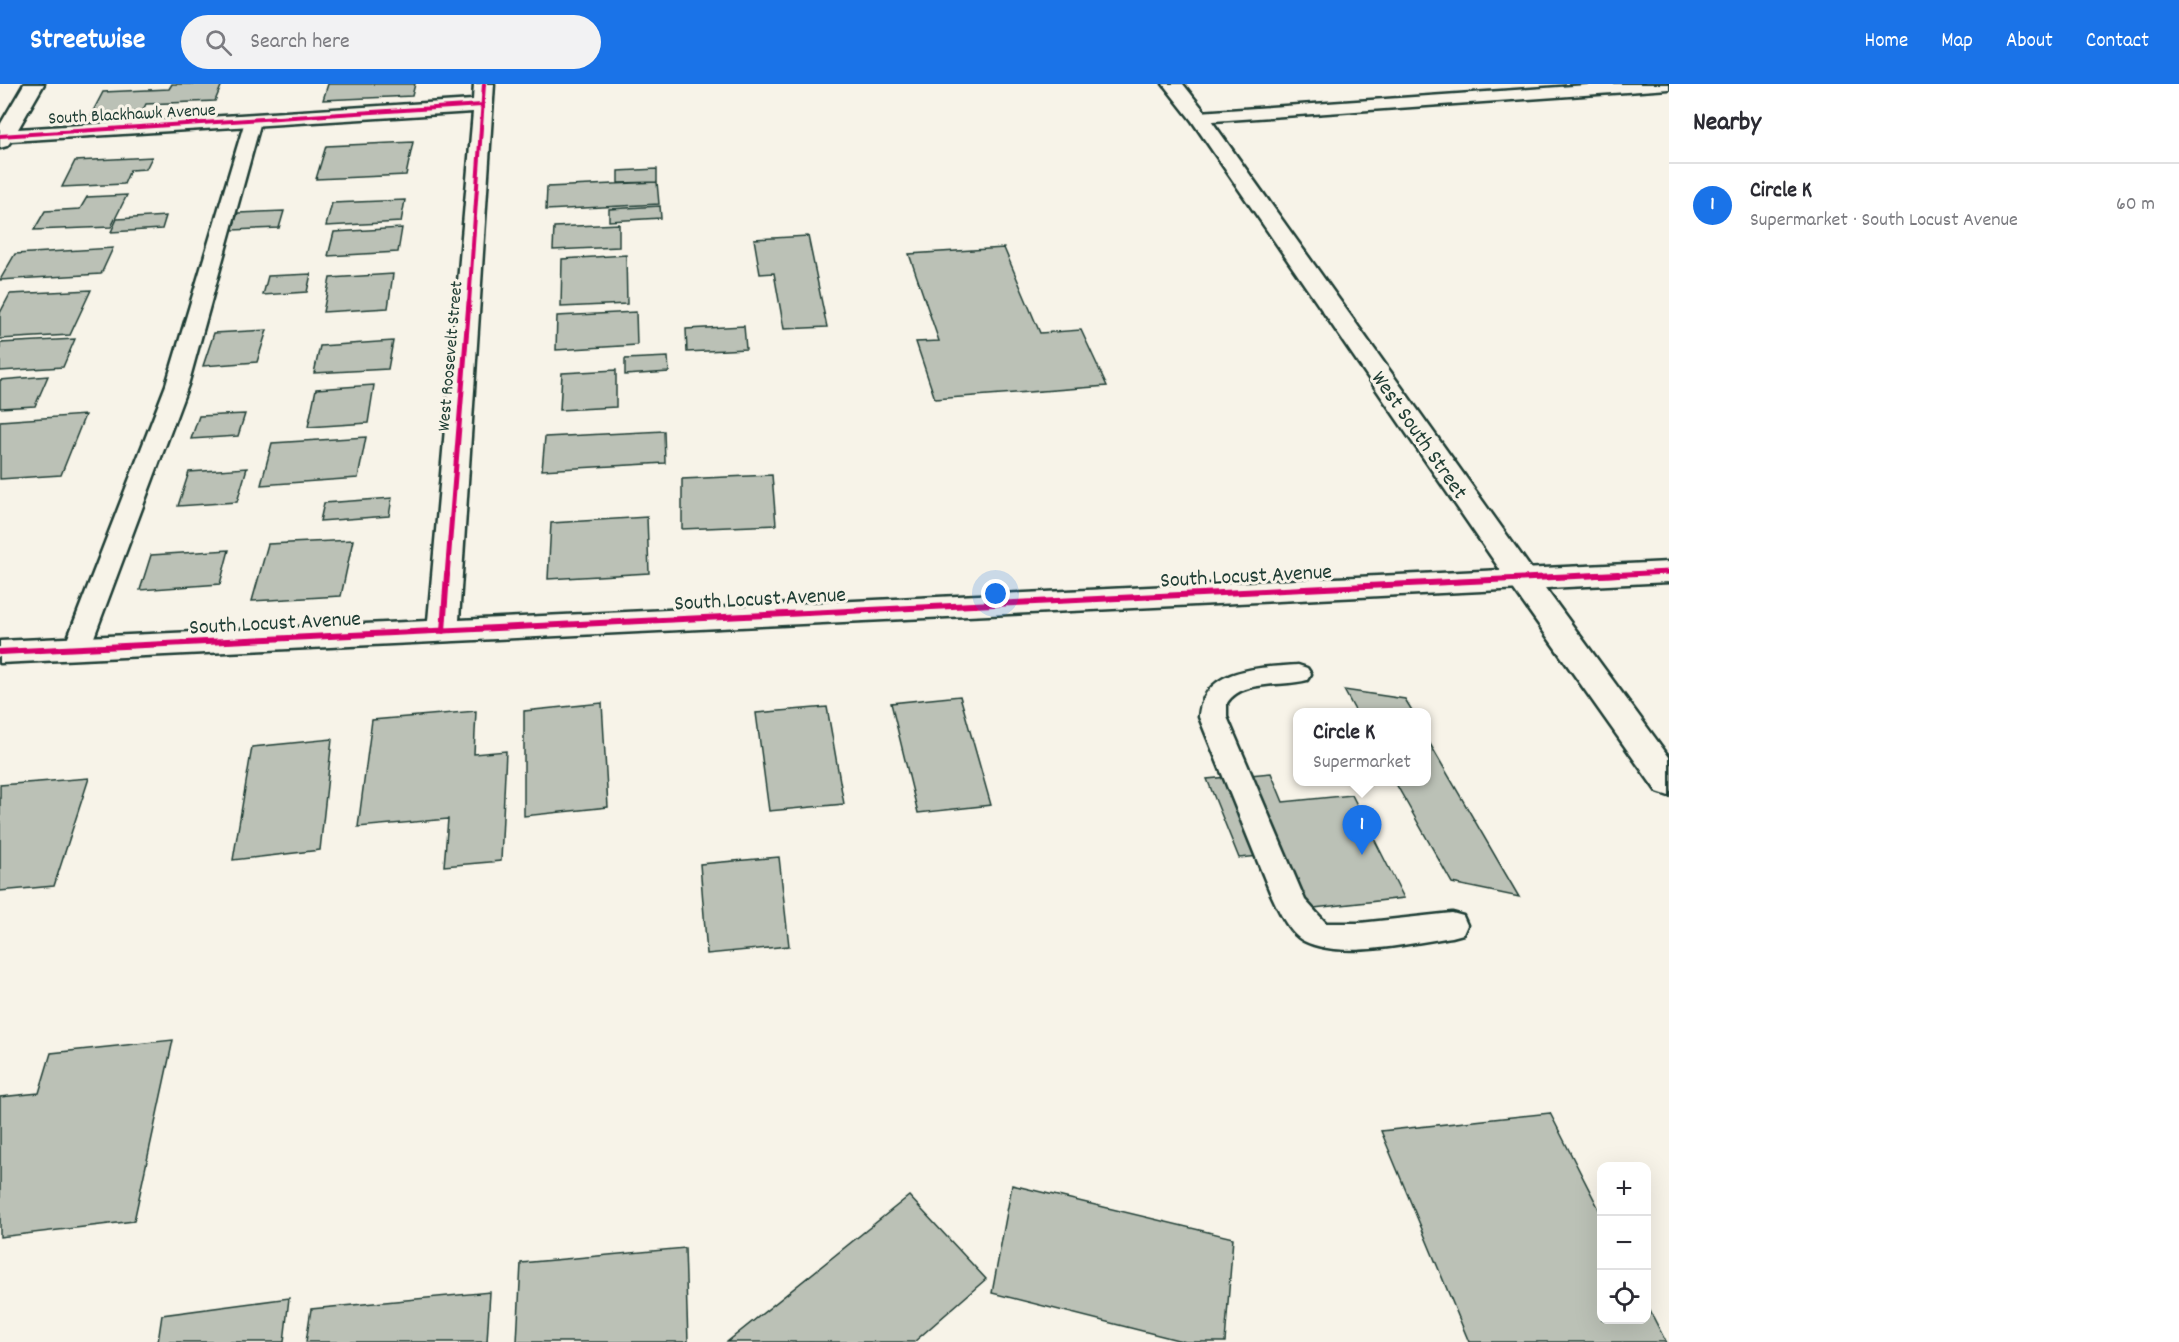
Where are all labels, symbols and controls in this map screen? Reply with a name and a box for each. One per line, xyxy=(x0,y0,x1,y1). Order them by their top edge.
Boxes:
search box xyxy=(181,15,601,69)
text: Streetwise xyxy=(30,22,145,62)
icon: search xyxy=(202,26,235,59)
text: Search here xyxy=(250,27,350,58)
text: Home xyxy=(1864,27,1908,57)
text: Map xyxy=(1941,27,1973,57)
text: About xyxy=(2006,27,2053,57)
text: Contact xyxy=(2086,27,2149,57)
street label: South Blackhawk Avenue xyxy=(48,99,217,132)
text: Nearby xyxy=(1693,105,1761,142)
text: Circle K xyxy=(1750,176,1812,207)
text: 1 xyxy=(1710,191,1715,219)
text: 60 m xyxy=(2116,191,2155,219)
text: Supermarket · South Locust Avenue xyxy=(1750,207,2018,235)
street label: West Roosevelt Street xyxy=(432,280,471,433)
street label: West South Street xyxy=(1362,366,1474,507)
street label: South Locust Avenue xyxy=(1160,558,1333,597)
your location xyxy=(981,579,1010,608)
street label: South Locust Avenue xyxy=(674,581,847,620)
street label: South Locust Avenue xyxy=(189,605,362,644)
popup xyxy=(1293,708,1431,786)
text: Circle K xyxy=(1313,718,1375,749)
text: Supermarket xyxy=(1313,749,1411,777)
pin: 1 xyxy=(1342,806,1382,855)
map controls xyxy=(1597,1162,1651,1324)
button: + xyxy=(1597,1162,1651,1216)
button: − xyxy=(1597,1216,1651,1270)
button: locate xyxy=(1597,1270,1651,1324)

